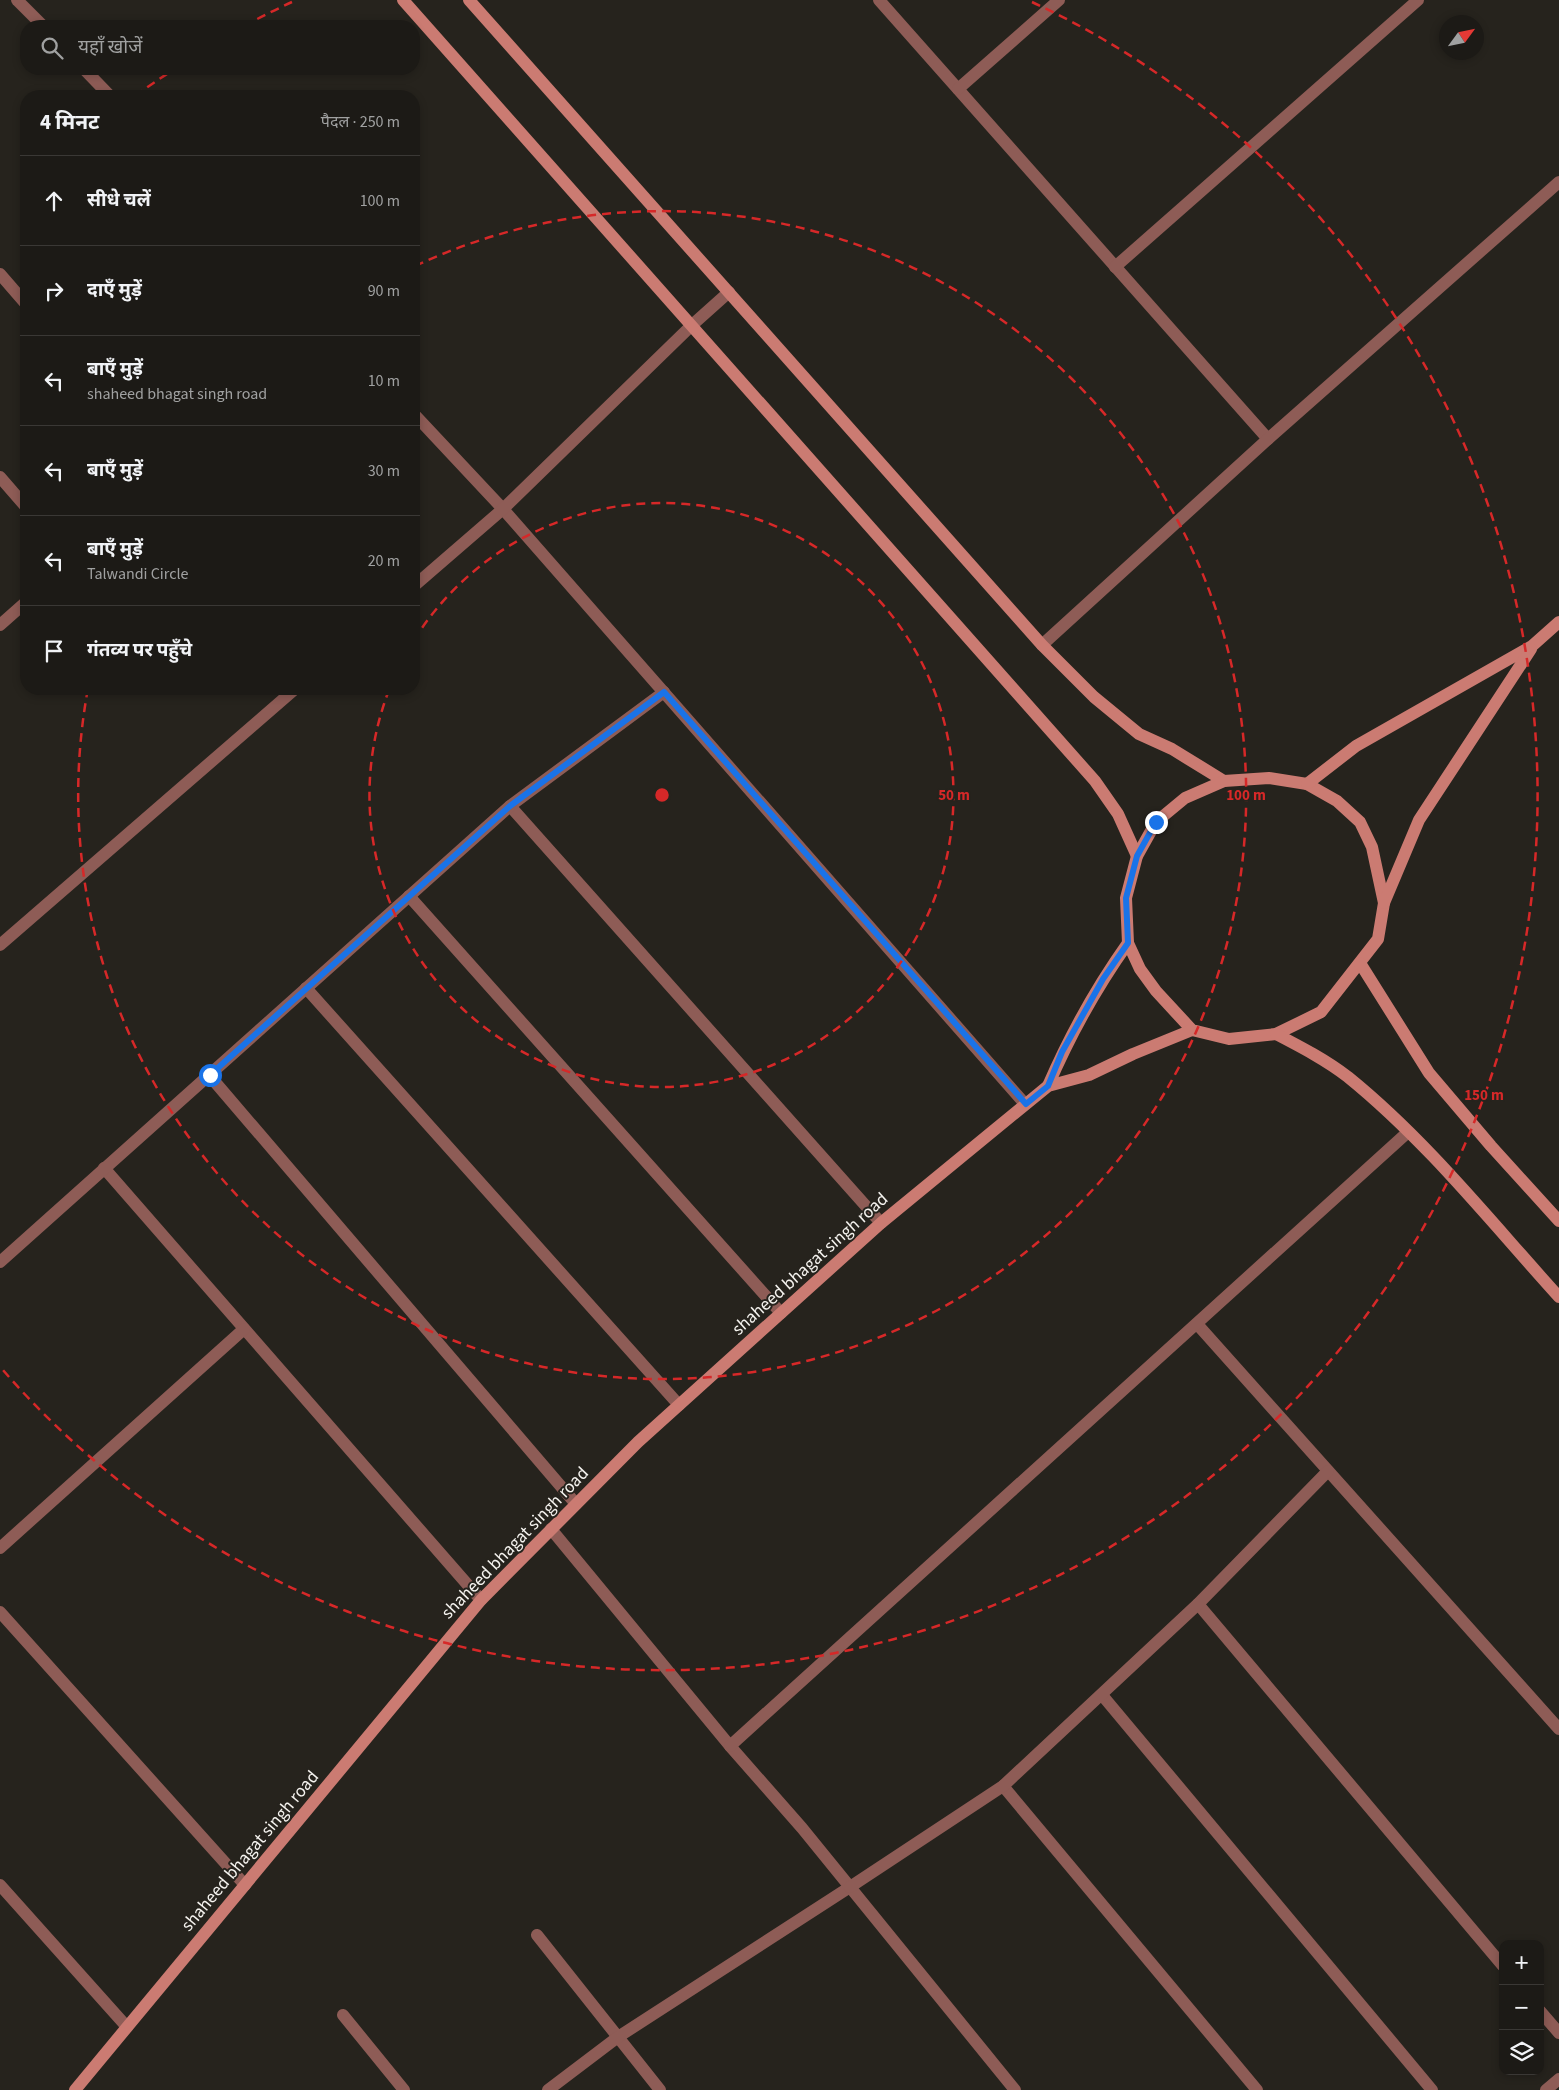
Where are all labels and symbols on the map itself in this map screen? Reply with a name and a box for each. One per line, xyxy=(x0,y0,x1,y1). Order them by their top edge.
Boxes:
north arrow xyxy=(1439,15,1484,60)
text: 50 m xyxy=(938,785,970,806)
text: 100 m xyxy=(1226,785,1266,806)
centre of rings xyxy=(653,786,671,804)
route end xyxy=(1145,811,1168,834)
route start xyxy=(199,1064,222,1087)
text: 150 m xyxy=(1464,1085,1504,1106)
street label: shaheed bhagat singh road xyxy=(726,1187,894,1341)
street label: shaheed bhagat singh road xyxy=(436,1461,594,1625)
street label: shaheed bhagat singh road xyxy=(175,1765,325,1937)

